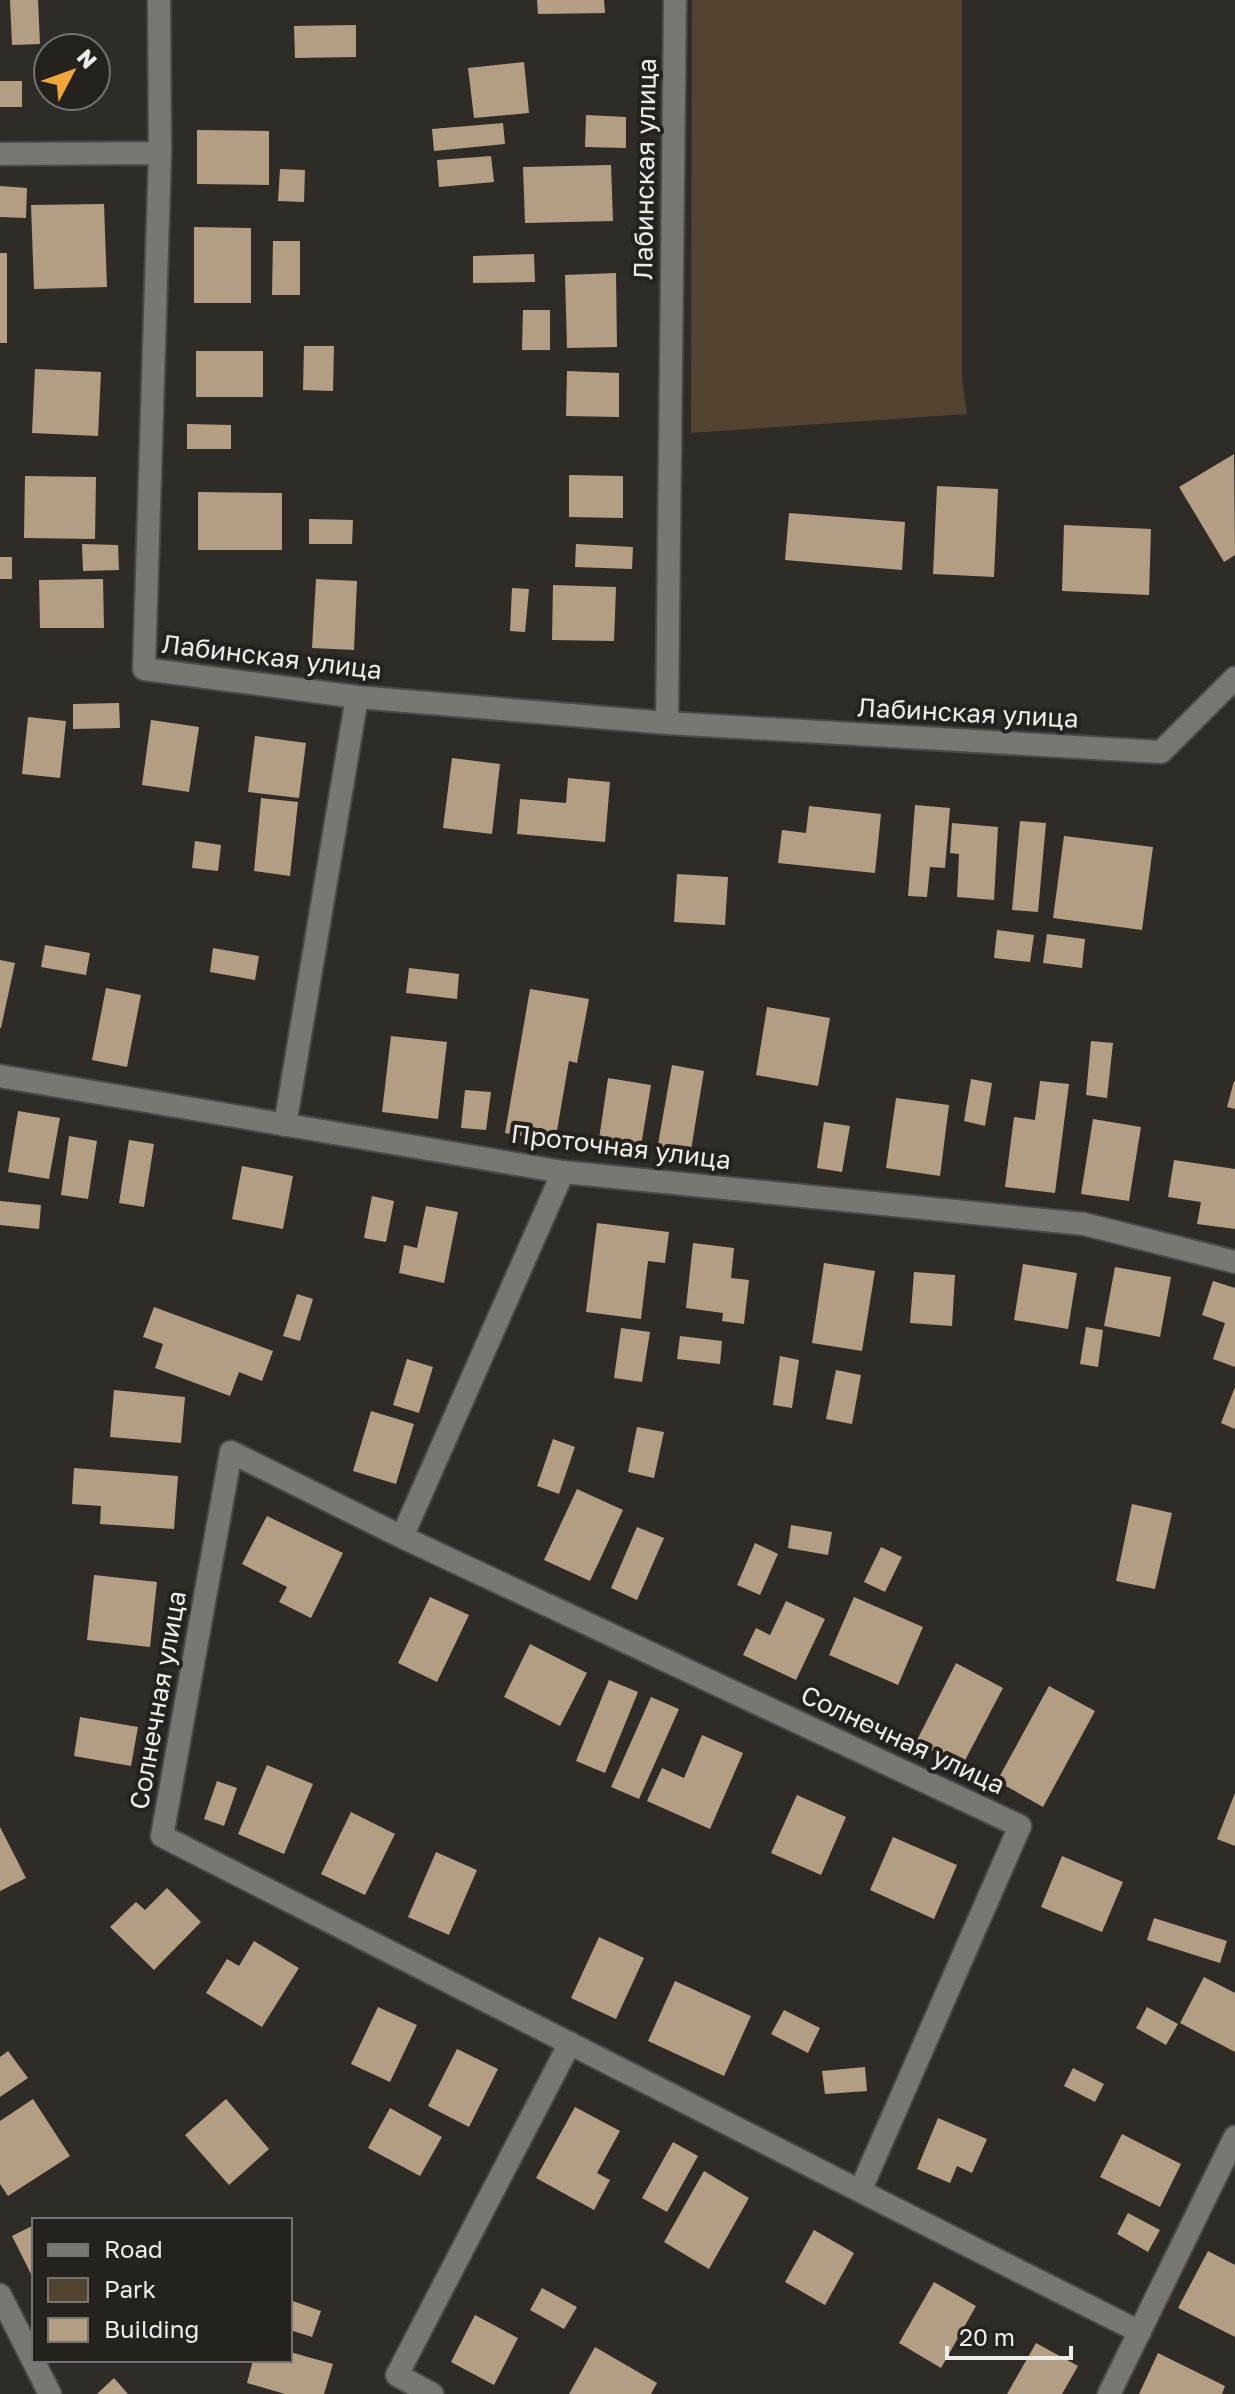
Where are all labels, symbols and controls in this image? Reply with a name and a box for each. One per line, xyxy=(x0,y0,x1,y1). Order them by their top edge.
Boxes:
north arrow xyxy=(32,32,112,112)
text: N xyxy=(72,43,103,74)
street label: Лабинская улица xyxy=(627,58,662,280)
street label: Лабинская улица xyxy=(160,628,384,685)
street label: Лабинская улица xyxy=(857,691,1079,734)
street label: Проточная улица xyxy=(509,1118,733,1175)
street label: Солнечная улица xyxy=(123,1588,192,1812)
street label: Солнечная улица xyxy=(796,1679,1010,1800)
legend xyxy=(32,2218,292,2362)
text: Road xyxy=(104,2234,163,2263)
text: Park xyxy=(104,2274,156,2303)
scale bar xyxy=(947,2310,1071,2360)
text: Building xyxy=(104,2314,199,2343)
text: 20 m xyxy=(959,2322,1015,2351)

